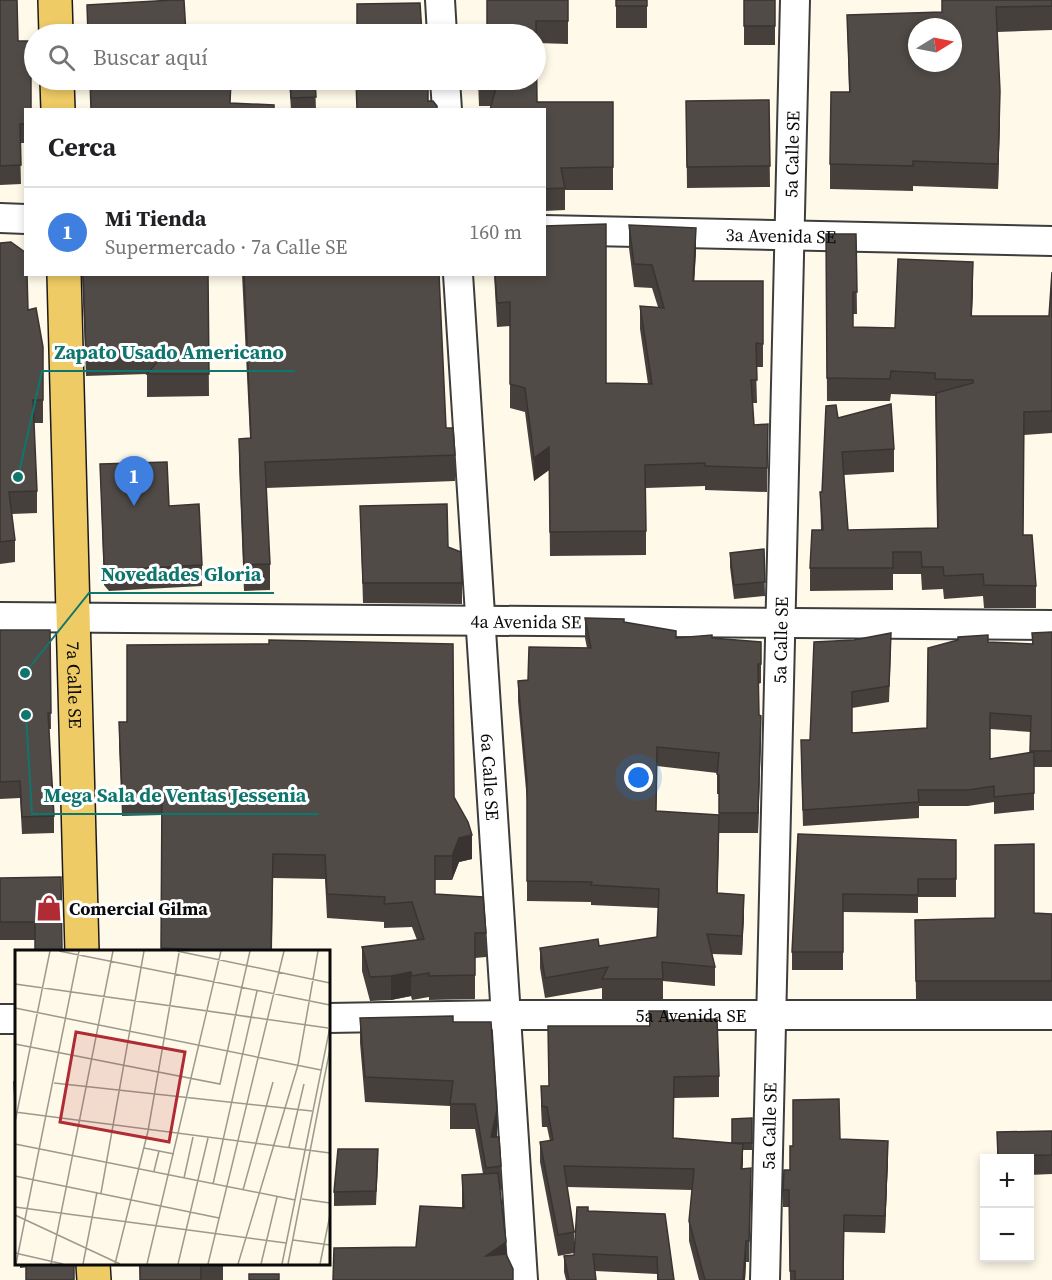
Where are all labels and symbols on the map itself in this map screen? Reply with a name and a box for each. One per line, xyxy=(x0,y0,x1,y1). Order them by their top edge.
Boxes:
north arrow xyxy=(908,18,962,72)
street label: 5a Calle SE xyxy=(778,110,805,198)
street label: 3a Avenida SE xyxy=(725,221,837,249)
callout: Zapato Usado Americano xyxy=(42,333,295,371)
text: Zapato Usado Americano xyxy=(54,338,284,366)
pin: 1 xyxy=(114,456,154,506)
callout: Novedades Gloria xyxy=(89,555,274,593)
text: Novedades Gloria xyxy=(101,560,262,588)
street label: 5a Calle SE xyxy=(766,596,794,684)
street label: 4a Avenida SE xyxy=(471,608,582,634)
street label: 7a Calle SE xyxy=(61,641,89,729)
street label: 6a Calle SE xyxy=(475,733,506,821)
your location xyxy=(624,763,653,792)
callout: Mega Sala de Ventas Jessenia xyxy=(32,776,319,814)
text: Mega Sala de Ventas Jessenia xyxy=(44,781,307,809)
shop icon: Comercial Gilma xyxy=(34,893,64,923)
place label: Comercial Gilma xyxy=(69,896,208,921)
inset map xyxy=(15,950,330,1265)
street label: 5a Avenida SE xyxy=(636,1003,747,1028)
street label: 5a Calle SE xyxy=(755,1082,782,1170)

